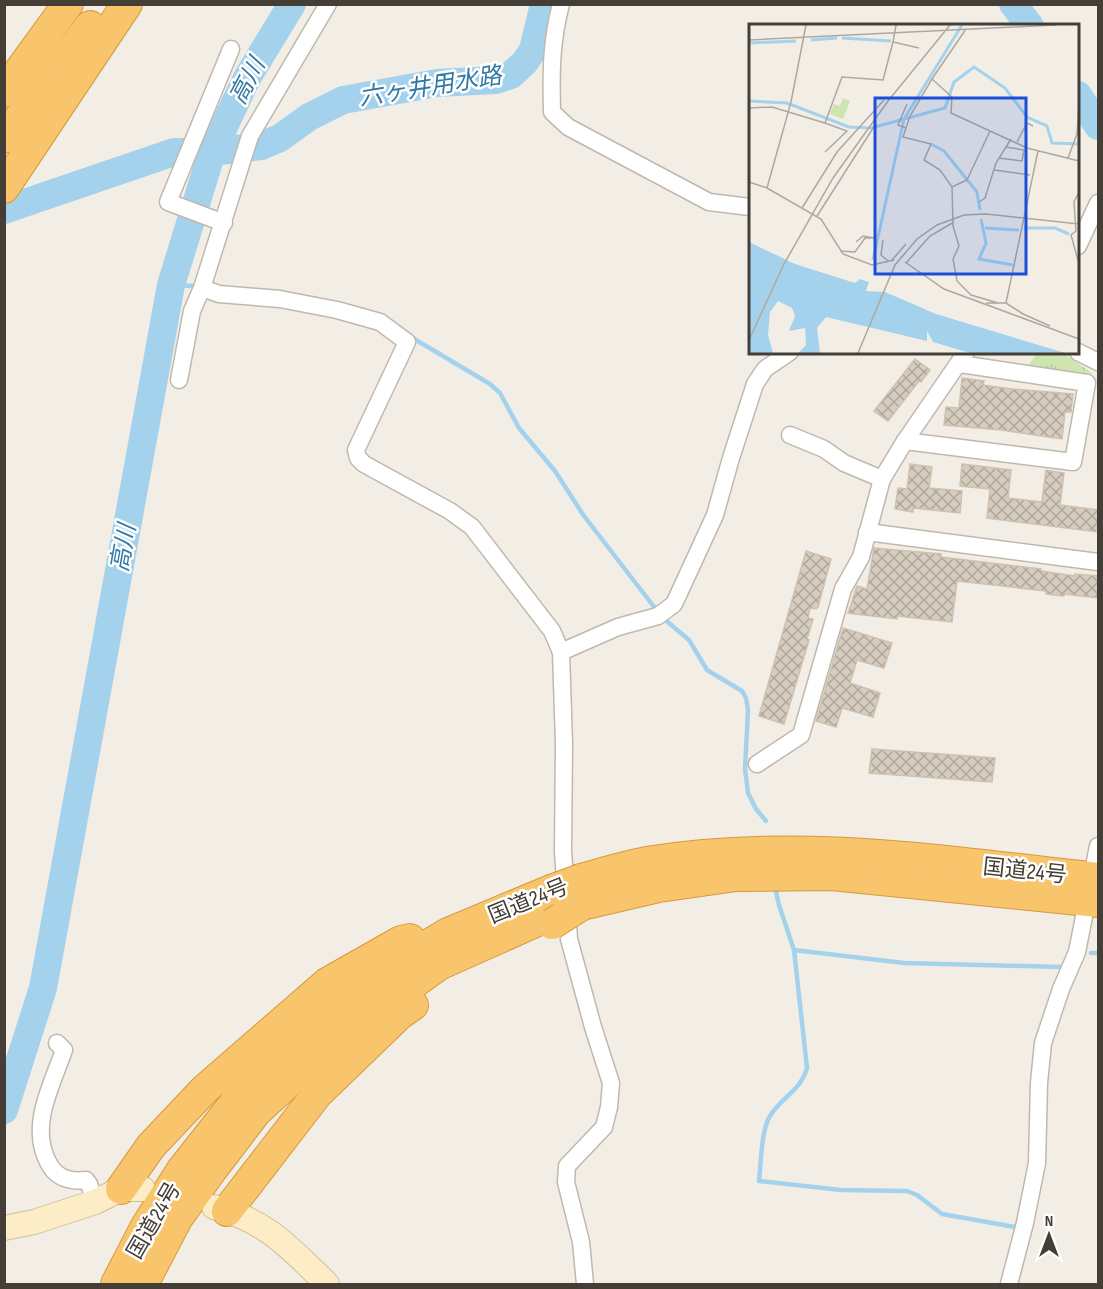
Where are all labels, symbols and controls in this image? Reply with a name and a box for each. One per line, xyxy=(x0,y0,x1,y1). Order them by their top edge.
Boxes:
inset map xyxy=(749,24,1079,354)
water label: 高川 xyxy=(223,51,273,109)
water label: 六ヶ井用水路 xyxy=(357,61,505,112)
water label: 高川 xyxy=(105,519,142,574)
street label: 国道24号 xyxy=(982,854,1068,889)
street label: 国道24号 xyxy=(484,873,573,930)
street label: 国道24号 xyxy=(122,1178,187,1264)
north arrow xyxy=(1019,1205,1079,1265)
text: N xyxy=(1045,1212,1053,1231)

